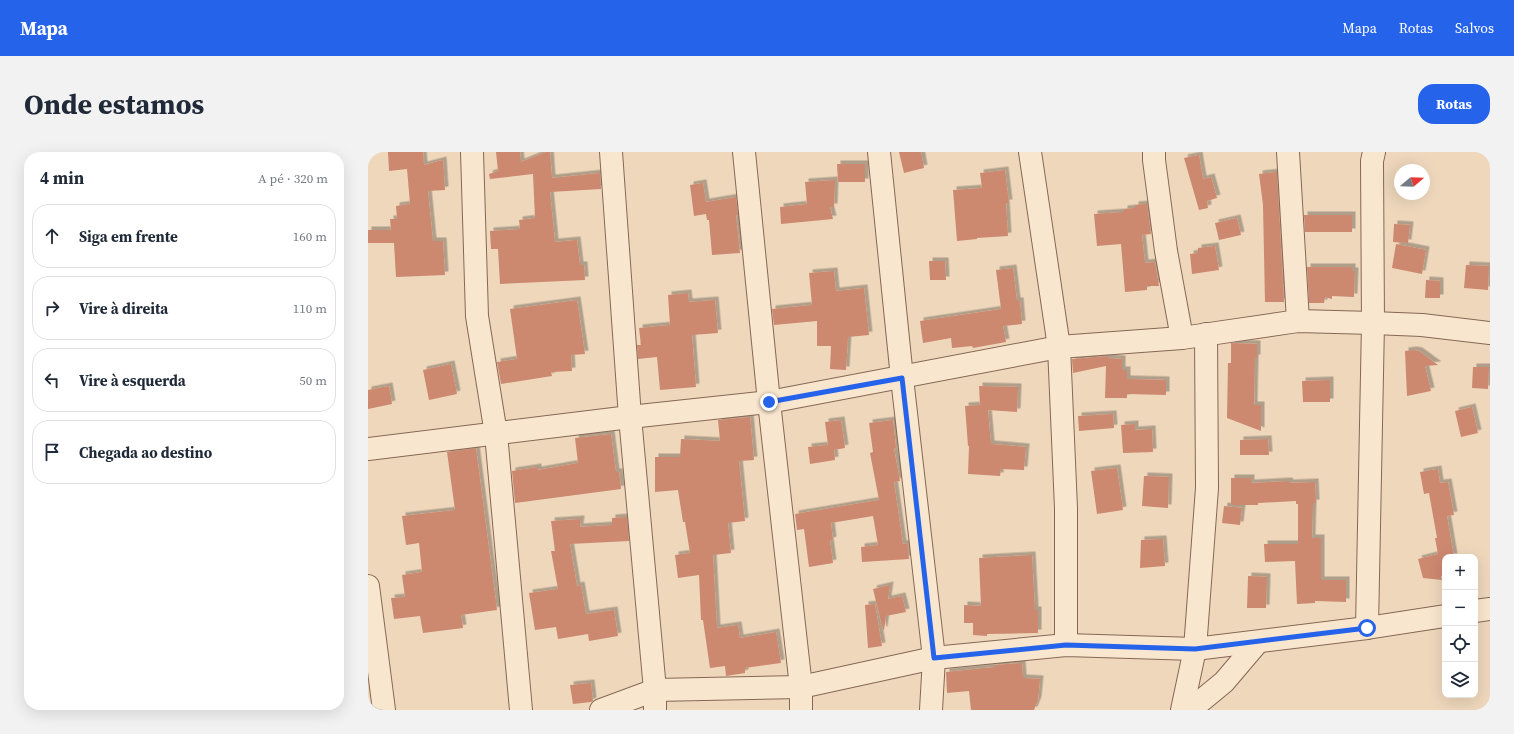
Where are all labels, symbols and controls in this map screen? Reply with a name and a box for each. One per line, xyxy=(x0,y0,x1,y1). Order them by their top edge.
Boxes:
text: Mapa xyxy=(20,15,68,41)
text: Mapa xyxy=(1342,18,1377,38)
text: Rotas xyxy=(1399,18,1433,38)
text: Salvos xyxy=(1455,18,1494,38)
button: Rotas xyxy=(1418,84,1490,124)
text: Onde estamos xyxy=(24,85,204,123)
north arrow xyxy=(1394,164,1430,200)
text: 4 min xyxy=(40,166,84,190)
text: A pé · 320 m xyxy=(258,170,328,187)
icon: ahead xyxy=(41,225,63,247)
text: Siga em frente xyxy=(79,226,178,247)
text: 160 m xyxy=(293,228,327,245)
icon: right xyxy=(41,297,63,319)
text: Vire à direita xyxy=(79,298,168,319)
text: 110 m xyxy=(293,300,327,317)
icon: left xyxy=(41,369,63,391)
text: Vire à esquerda xyxy=(79,370,186,391)
text: 50 m xyxy=(299,372,327,389)
route end xyxy=(760,393,778,411)
icon: arrive xyxy=(41,441,63,463)
text: Chegada ao destino xyxy=(79,442,212,463)
map controls xyxy=(1442,554,1478,698)
button: + xyxy=(1442,554,1478,590)
button: − xyxy=(1442,590,1478,626)
route start xyxy=(1358,619,1376,637)
button: locate xyxy=(1442,626,1478,662)
button: layers xyxy=(1442,662,1478,698)

